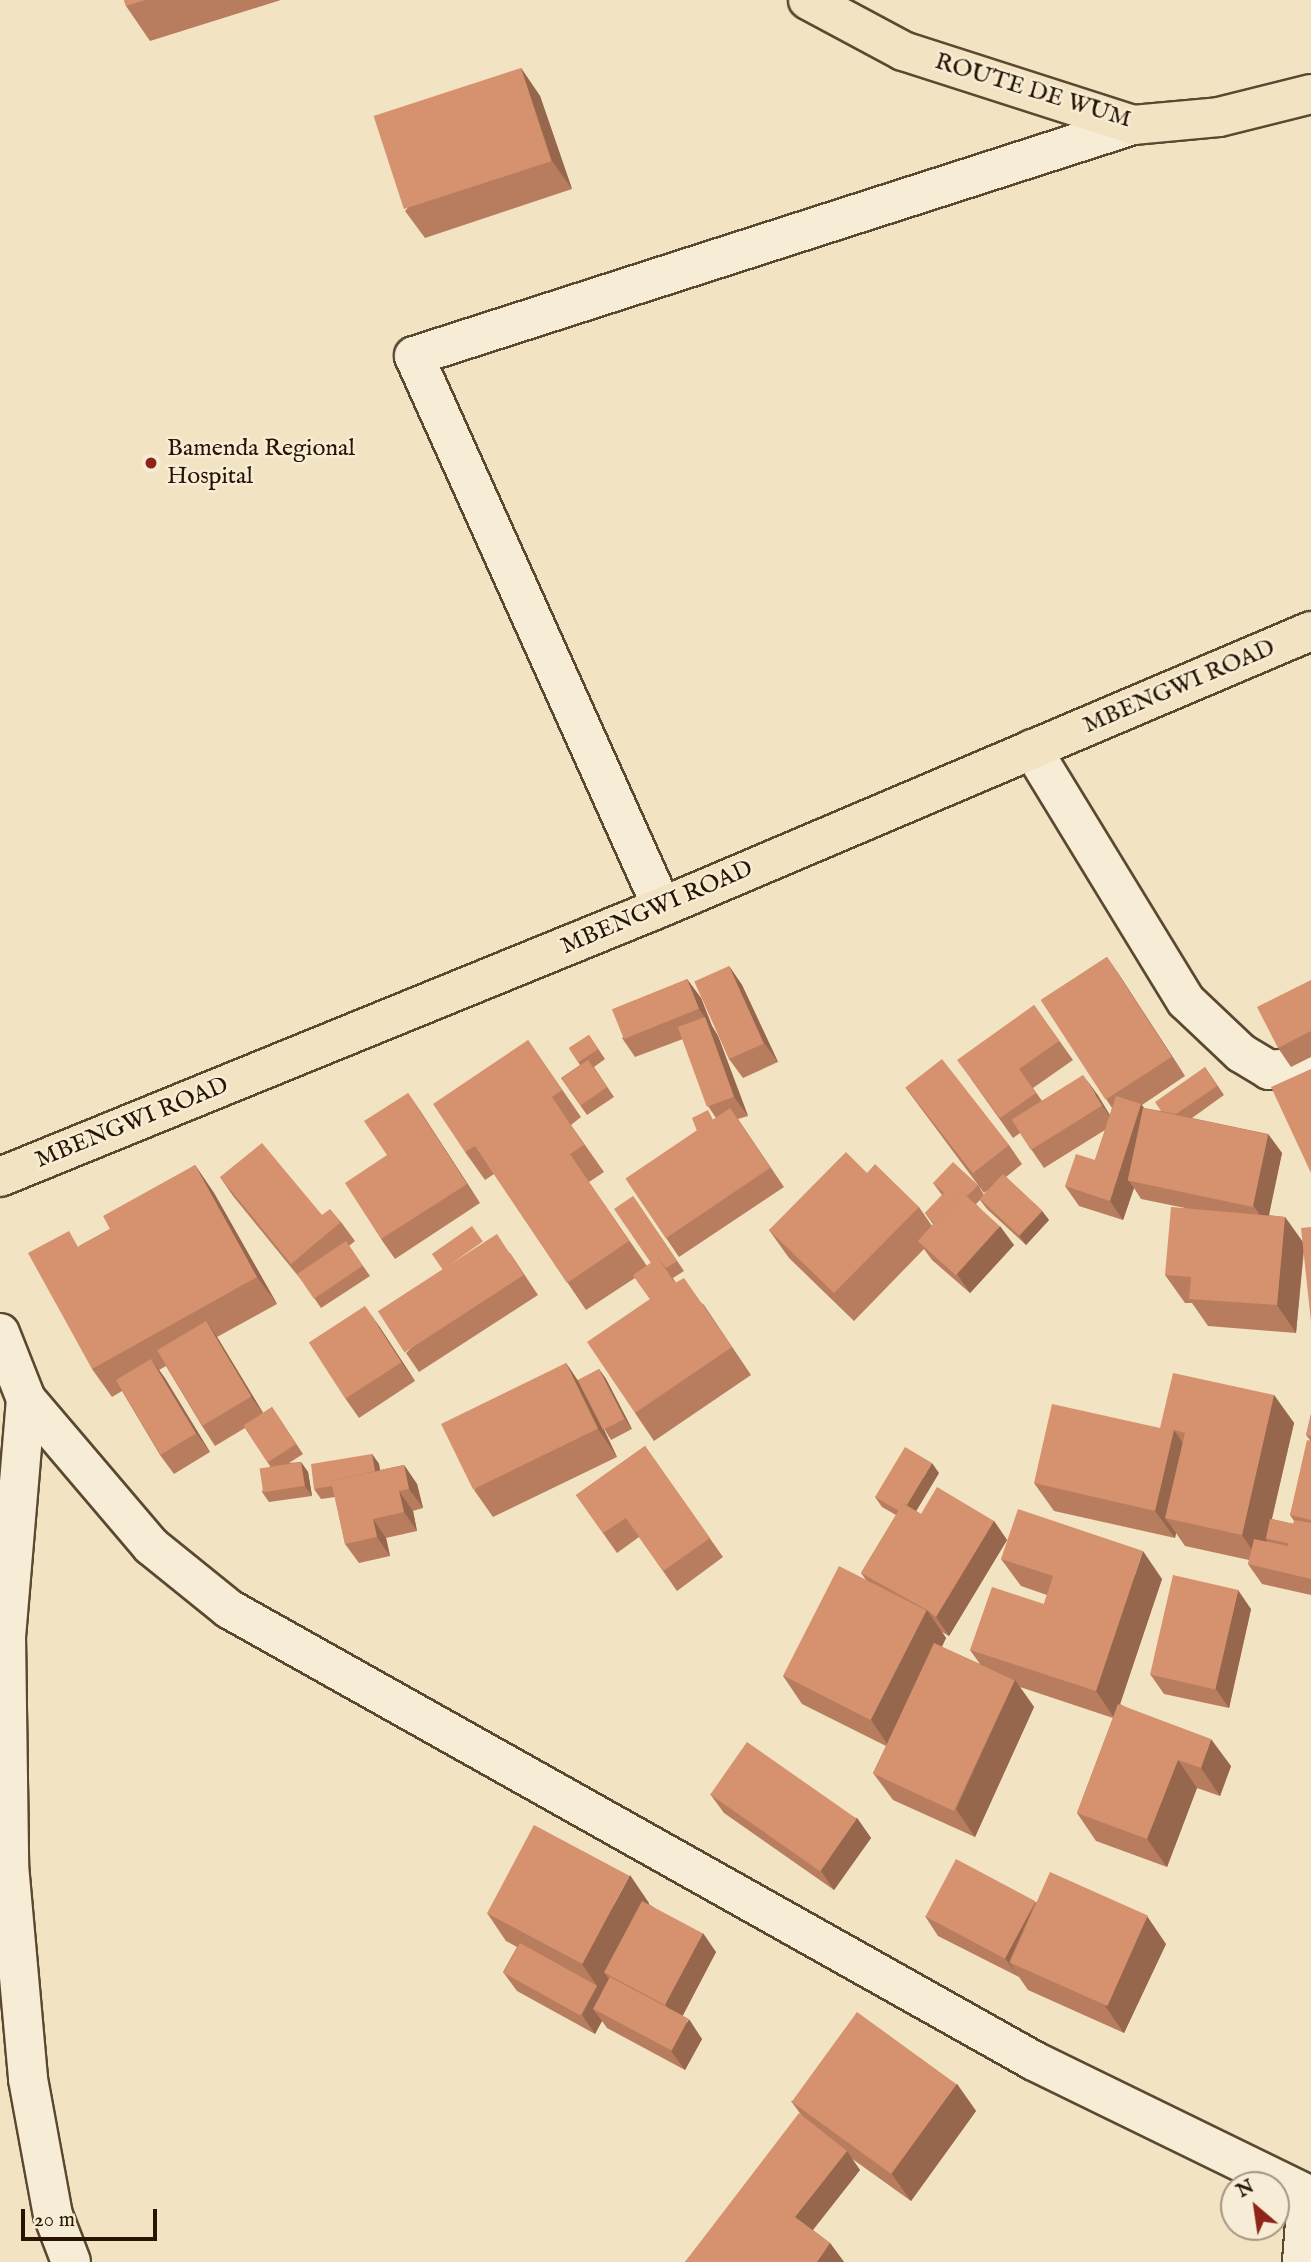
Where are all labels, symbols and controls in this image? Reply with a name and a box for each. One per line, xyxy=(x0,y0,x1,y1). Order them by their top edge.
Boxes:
street label: ROUTE DE WUM xyxy=(931,47,1135,135)
place label: Bamenda Regional Hospital xyxy=(167,435,355,491)
marker: Bamenda Regional Hospital xyxy=(141,453,161,473)
street label: MBENGWI ROAD xyxy=(1079,634,1279,740)
street label: MBENGWI ROAD xyxy=(557,855,757,961)
street label: MBENGWI ROAD xyxy=(31,1071,233,1175)
north arrow xyxy=(1220,2171,1290,2241)
text: N xyxy=(1233,2175,1259,2204)
scale bar xyxy=(24,2196,161,2240)
text: 20 m xyxy=(34,2207,75,2234)

